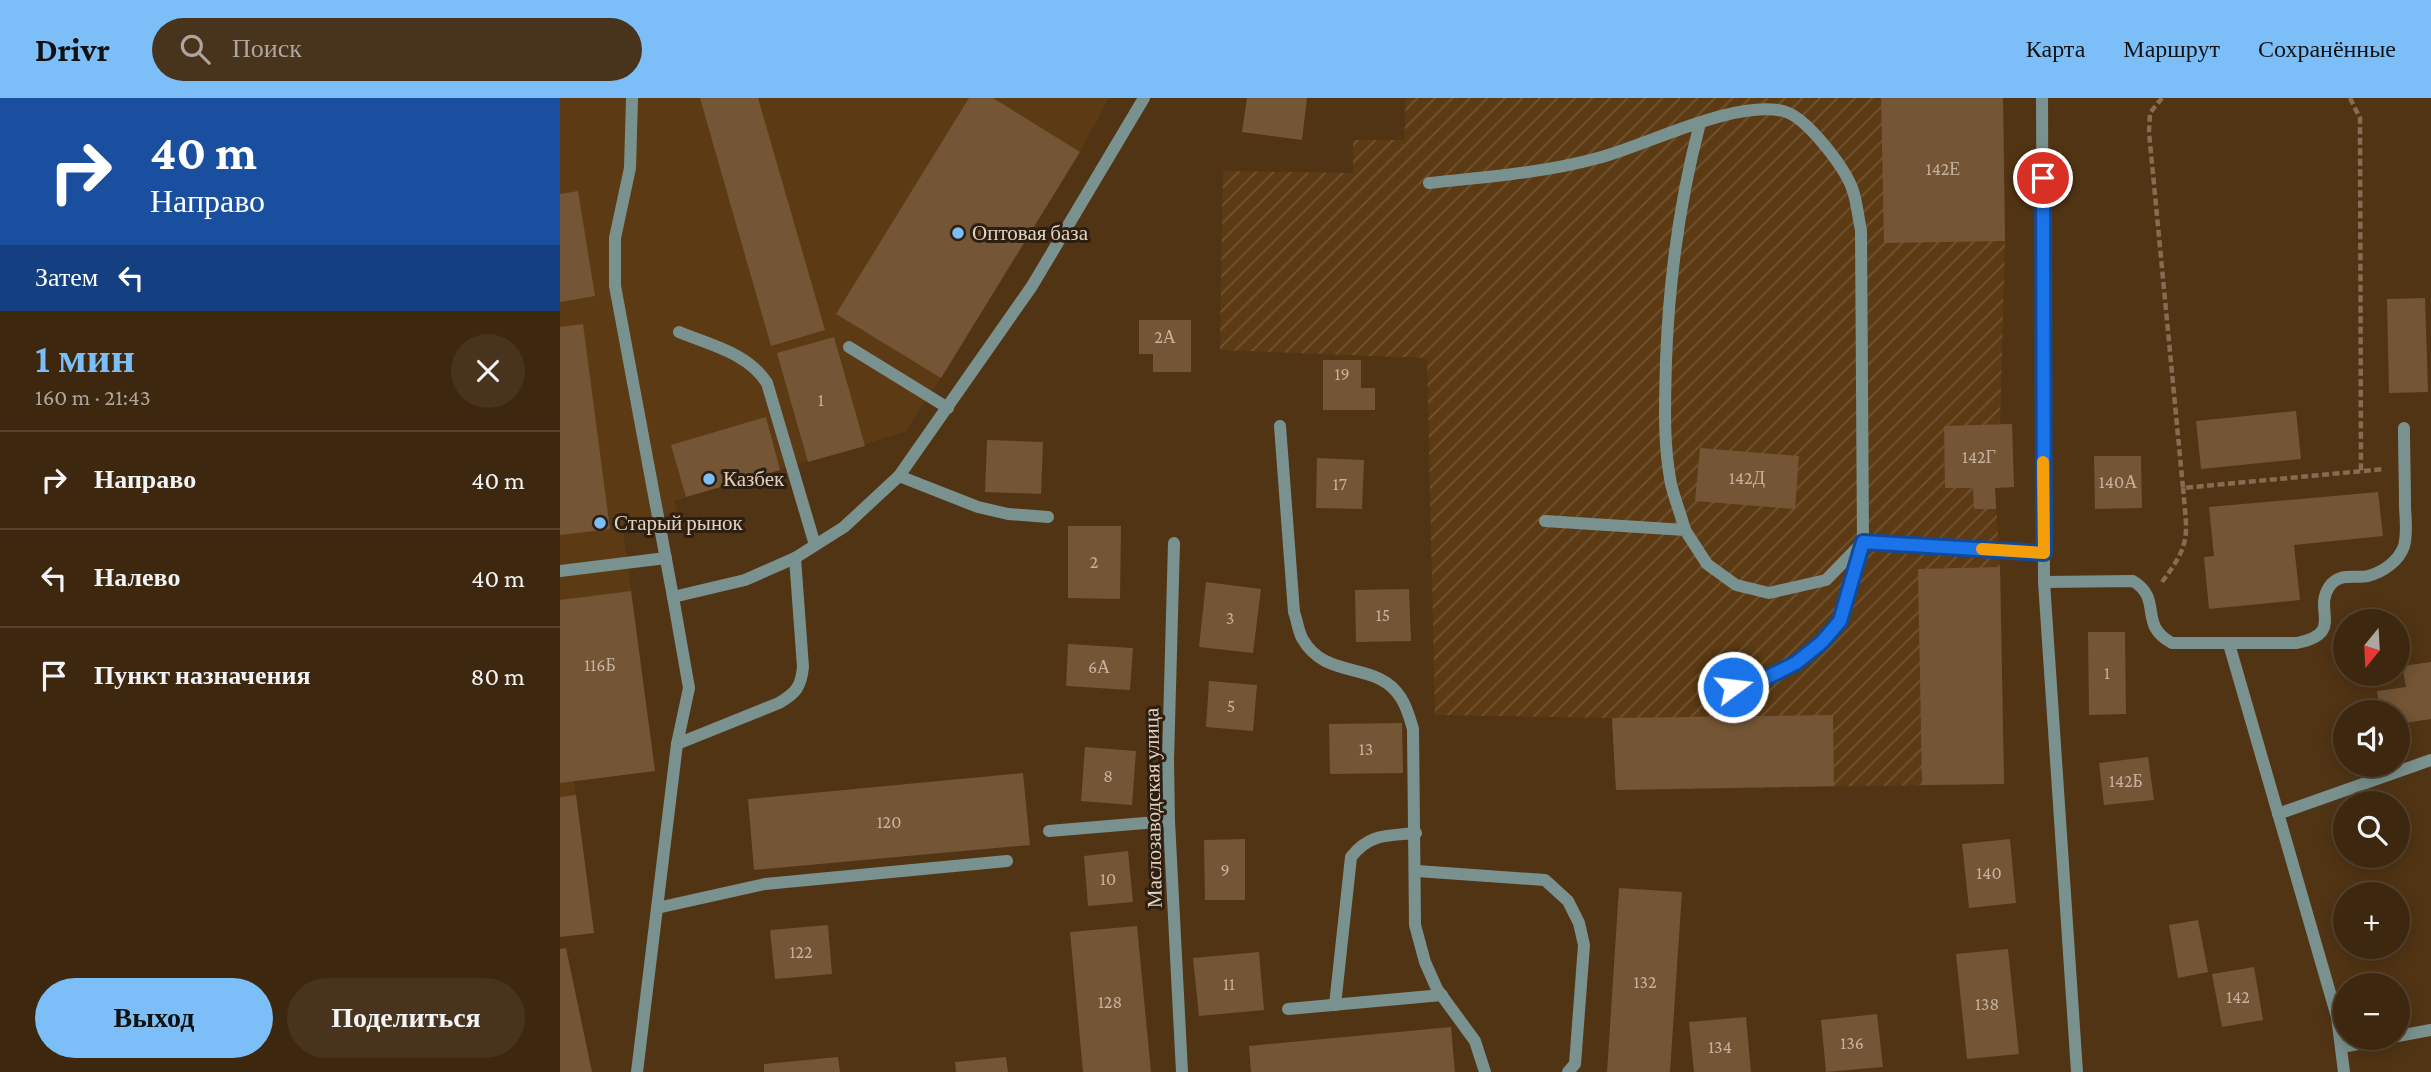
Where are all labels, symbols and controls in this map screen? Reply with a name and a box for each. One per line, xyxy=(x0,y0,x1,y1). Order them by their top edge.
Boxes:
search box xyxy=(152,18,642,81)
icon: search xyxy=(176,30,214,68)
text: Drivr xyxy=(35,31,110,68)
text: Поиск xyxy=(232,34,302,63)
text: Карта xyxy=(2026,35,2085,62)
text: Маршрут xyxy=(2123,35,2220,62)
text: Сохранённые xyxy=(2258,35,2396,62)
text: 40 m xyxy=(150,125,257,180)
icon: right xyxy=(35,126,126,217)
pin xyxy=(2013,148,2073,208)
house number: 142Е xyxy=(1926,159,1960,179)
icon: arrive xyxy=(2024,159,2062,197)
text: Направо xyxy=(150,183,265,219)
place label: Оптовая база xyxy=(972,221,1089,245)
marker: Оптовая база xyxy=(950,225,966,241)
icon: left xyxy=(112,259,150,297)
text: Затем xyxy=(35,263,98,292)
house number: 2А xyxy=(1154,327,1176,347)
text: 1 мин xyxy=(35,334,135,381)
button: close xyxy=(451,334,525,408)
house number: 19 xyxy=(1334,364,1350,384)
text: 160 m · 21:43 xyxy=(35,384,151,410)
house number: 1 xyxy=(818,390,824,410)
house number: 142Г xyxy=(1962,447,1996,467)
icon: right xyxy=(35,461,73,499)
text: Направо xyxy=(94,465,196,494)
text: 40 m xyxy=(471,466,525,495)
place label: Казбек xyxy=(723,467,785,491)
house number: 142Д xyxy=(1729,468,1765,488)
marker: Казбек xyxy=(701,471,717,487)
house number: 140А xyxy=(2099,472,2137,492)
house number: 17 xyxy=(1333,474,1347,494)
place label: Старый рынок xyxy=(614,511,744,535)
marker: Старый рынок xyxy=(592,515,608,531)
house number: 2 xyxy=(1090,552,1098,572)
icon: left xyxy=(35,559,73,597)
text: Налево xyxy=(94,563,180,592)
text: 40 m xyxy=(471,564,525,593)
house number: 15 xyxy=(1376,605,1390,625)
house number: 3 xyxy=(1226,608,1234,628)
north arrow xyxy=(2333,609,2410,686)
map controls xyxy=(2333,609,2410,1050)
position arrow xyxy=(1696,650,1770,724)
house number: 116Б xyxy=(584,655,616,675)
icon: arrive xyxy=(35,657,73,695)
house number: 6А xyxy=(1088,657,1110,677)
text: Пункт назначения xyxy=(94,661,311,690)
text: 80 m xyxy=(471,662,525,691)
house number: 1 xyxy=(2104,663,2110,683)
house number: 5 xyxy=(1227,696,1235,716)
button: sound xyxy=(2333,700,2410,777)
street label: Маслозаводская улица xyxy=(1139,707,1167,908)
house number: 13 xyxy=(1359,739,1373,759)
house number: 8 xyxy=(1103,766,1113,786)
house number: 142Б xyxy=(2109,771,2143,791)
button: search xyxy=(2333,791,2410,868)
house number: 120 xyxy=(877,812,901,832)
house number: 9 xyxy=(1220,860,1230,880)
house number: 140 xyxy=(1976,863,2002,883)
house number: 10 xyxy=(1100,869,1116,889)
button: + xyxy=(2333,882,2410,959)
house number: 122 xyxy=(789,942,813,962)
house number: 132 xyxy=(1633,972,1657,992)
button: − xyxy=(2333,973,2410,1050)
house number: 11 xyxy=(1223,974,1235,994)
button: Выход xyxy=(35,978,273,1058)
button: Поделиться xyxy=(287,978,525,1058)
house number: 142 xyxy=(2226,987,2250,1007)
house number: 128 xyxy=(1098,992,1122,1012)
house number: 138 xyxy=(1975,994,1999,1014)
house number: 136 xyxy=(1840,1033,1864,1053)
house number: 134 xyxy=(1708,1037,1732,1057)

